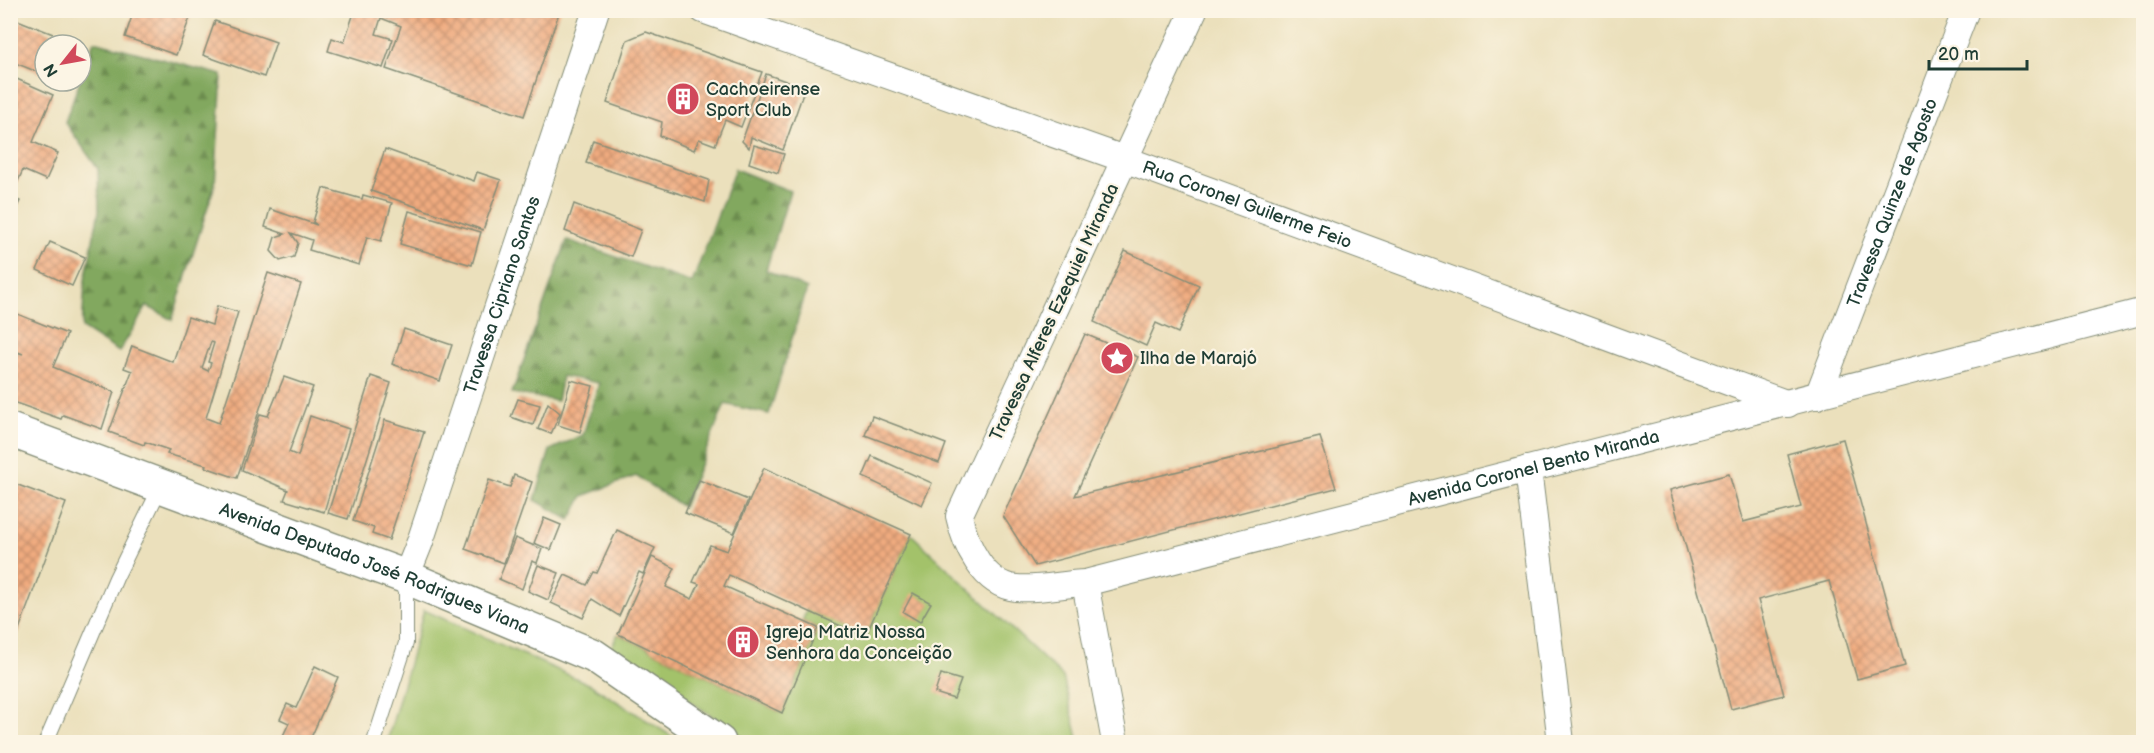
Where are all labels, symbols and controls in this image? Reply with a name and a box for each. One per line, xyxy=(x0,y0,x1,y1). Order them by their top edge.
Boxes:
north arrow xyxy=(33,33,93,93)
scale bar xyxy=(1929,33,2026,71)
text: 20 m xyxy=(1938,44,1979,65)
text: N xyxy=(40,60,63,80)
place label: Cachoeirense Sport Club xyxy=(706,79,820,121)
building icon: Cachoeirense Sport Club xyxy=(665,81,701,117)
street label: Travessa Quinze de Agosto xyxy=(1843,95,1942,310)
street label: Rua Coronel Guilerme Feio xyxy=(1139,157,1355,253)
street label: Travessa Alferes Ezequiel Miranda xyxy=(985,180,1123,444)
street label: Travessa Cipriano Santos xyxy=(460,193,545,397)
place icon: Ilha de Marajó xyxy=(1099,340,1135,376)
place label: Ilha de Marajó xyxy=(1140,348,1257,369)
street label: Avenida Coronel Bento Miranda xyxy=(1406,426,1662,511)
street label: Avenida Deputado José Rodrigues Viana xyxy=(217,499,533,639)
place label: Igreja Matriz Nossa Senhora da Conceição xyxy=(766,622,952,664)
building icon: Igreja Matriz Nossa Senhora da Conceição xyxy=(725,624,761,660)

